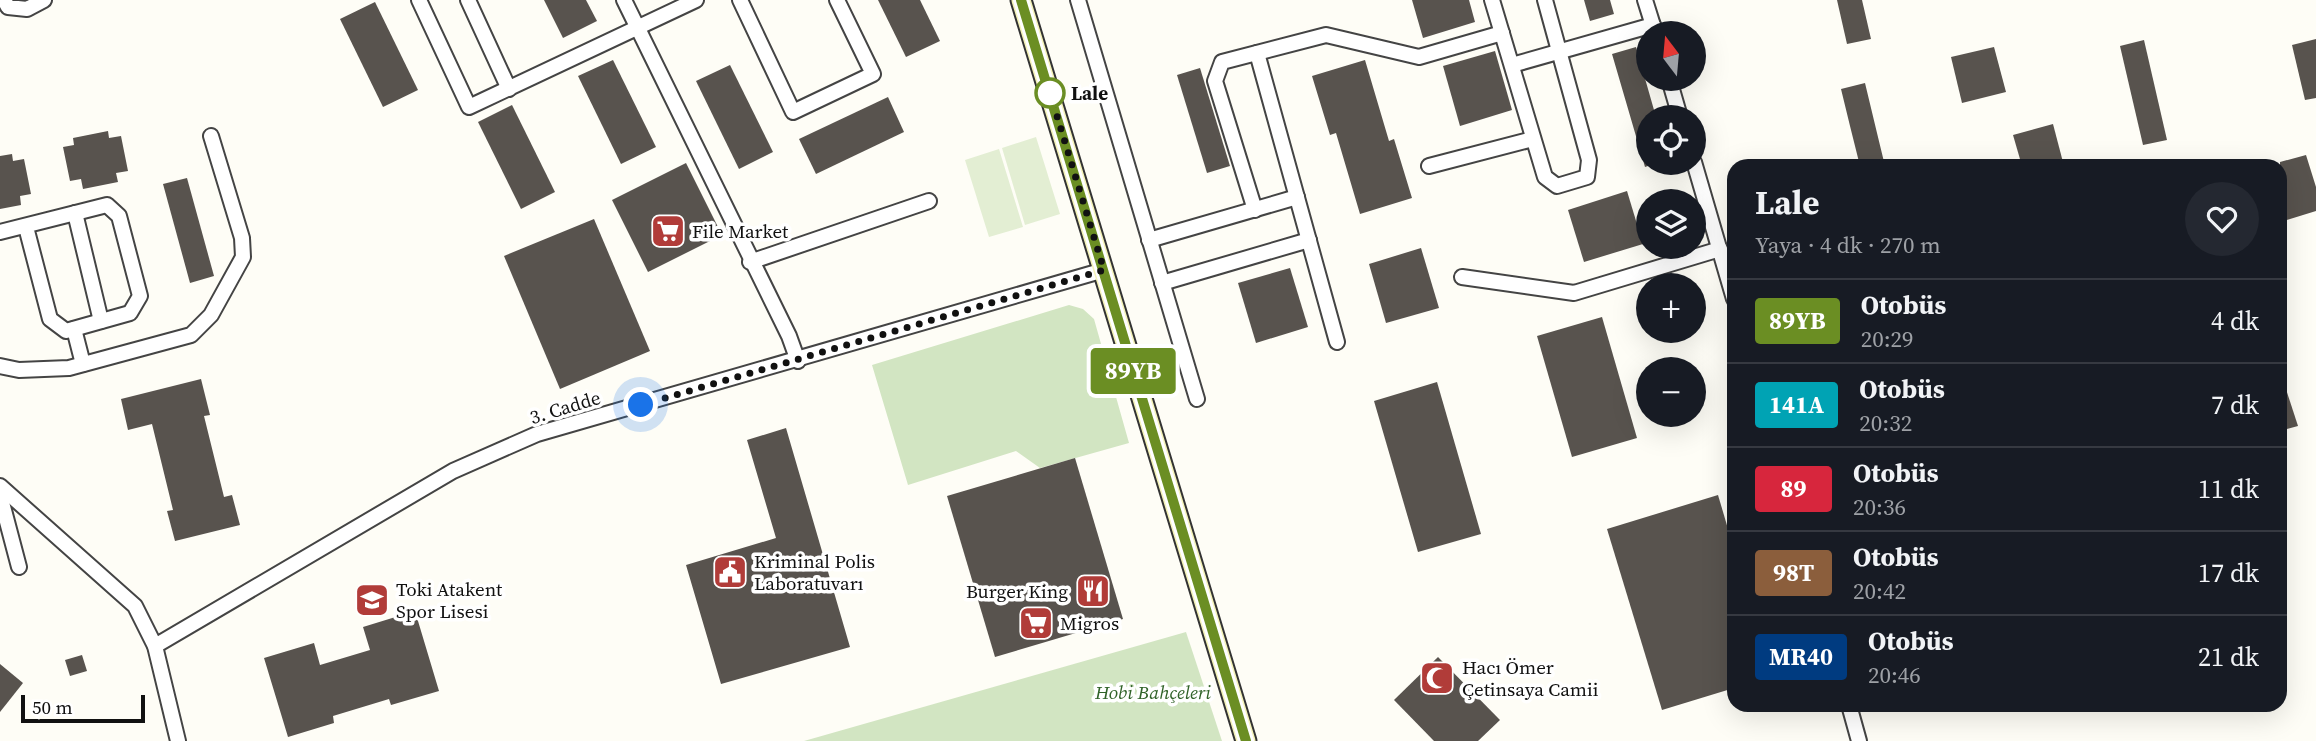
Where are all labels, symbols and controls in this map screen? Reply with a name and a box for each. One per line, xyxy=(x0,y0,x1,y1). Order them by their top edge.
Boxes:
north arrow xyxy=(1636,21,1706,91)
map controls xyxy=(1636,21,1706,427)
marker: Lale xyxy=(1035,78,1065,108)
place label: Lale xyxy=(1071,80,1108,106)
button: locate xyxy=(1636,105,1706,175)
text: Lale xyxy=(1755,180,1820,225)
button: heart xyxy=(2185,182,2259,256)
button: layers xyxy=(1636,189,1706,259)
supermarket icon: File Market xyxy=(649,212,687,250)
place label: File Market xyxy=(692,218,789,244)
text: Yaya · 4 dk · 270 m xyxy=(1755,229,1941,261)
button: + xyxy=(1636,273,1706,343)
text: Otobüs xyxy=(1861,287,1946,323)
text: 4 dk xyxy=(2211,303,2259,339)
text: 89YB xyxy=(1769,304,1826,337)
text: 20:29 xyxy=(1861,323,1914,355)
line badge: 89YB xyxy=(1084,348,1182,394)
text: 89YB xyxy=(1105,354,1161,387)
button: − xyxy=(1636,357,1706,427)
text: Otobüs xyxy=(1859,371,1945,407)
street label: 3. Cadde xyxy=(527,384,603,430)
your location xyxy=(623,387,658,422)
text: 7 dk xyxy=(2211,387,2259,423)
text: 141A xyxy=(1769,388,1824,421)
text: 20:32 xyxy=(1859,407,1912,439)
text: Otobüs xyxy=(1853,455,1939,491)
text: 11 dk xyxy=(2198,471,2259,507)
text: 89 xyxy=(1780,472,1807,505)
text: 20:36 xyxy=(1853,491,1906,523)
text: Otobüs xyxy=(1853,539,1939,575)
place label: Kriminal Polis Laboratuvarı xyxy=(754,548,875,596)
public building icon: Kriminal Polis Laboratuvarı xyxy=(711,553,749,591)
text: 17 dk xyxy=(2198,555,2259,591)
text: 98T xyxy=(1773,556,1814,589)
restaurant icon: Burger King xyxy=(1074,572,1112,610)
text: 20:42 xyxy=(1853,575,1906,607)
place label: Toki Atakent Spor Lisesi xyxy=(396,576,503,624)
place label: Burger King xyxy=(966,578,1068,604)
school or university icon: Toki Atakent Spor Lisesi xyxy=(353,581,391,619)
supermarket icon: Migros xyxy=(1017,604,1055,642)
place label: Migros xyxy=(1060,610,1119,636)
text: Otobüs xyxy=(1868,623,1954,659)
text: 21 dk xyxy=(2198,639,2259,675)
text: MR40 xyxy=(1769,640,1833,673)
place label: Hacı Ömer Çetinsaya Camii xyxy=(1462,654,1599,702)
mosque icon: Hacı Ömer Çetinsaya Camii xyxy=(1418,659,1456,697)
text: 20:46 xyxy=(1868,659,1921,691)
park label: Hobi Bahçeleri xyxy=(1094,679,1211,705)
scale bar xyxy=(21,692,145,724)
text: 50 m xyxy=(32,694,73,720)

